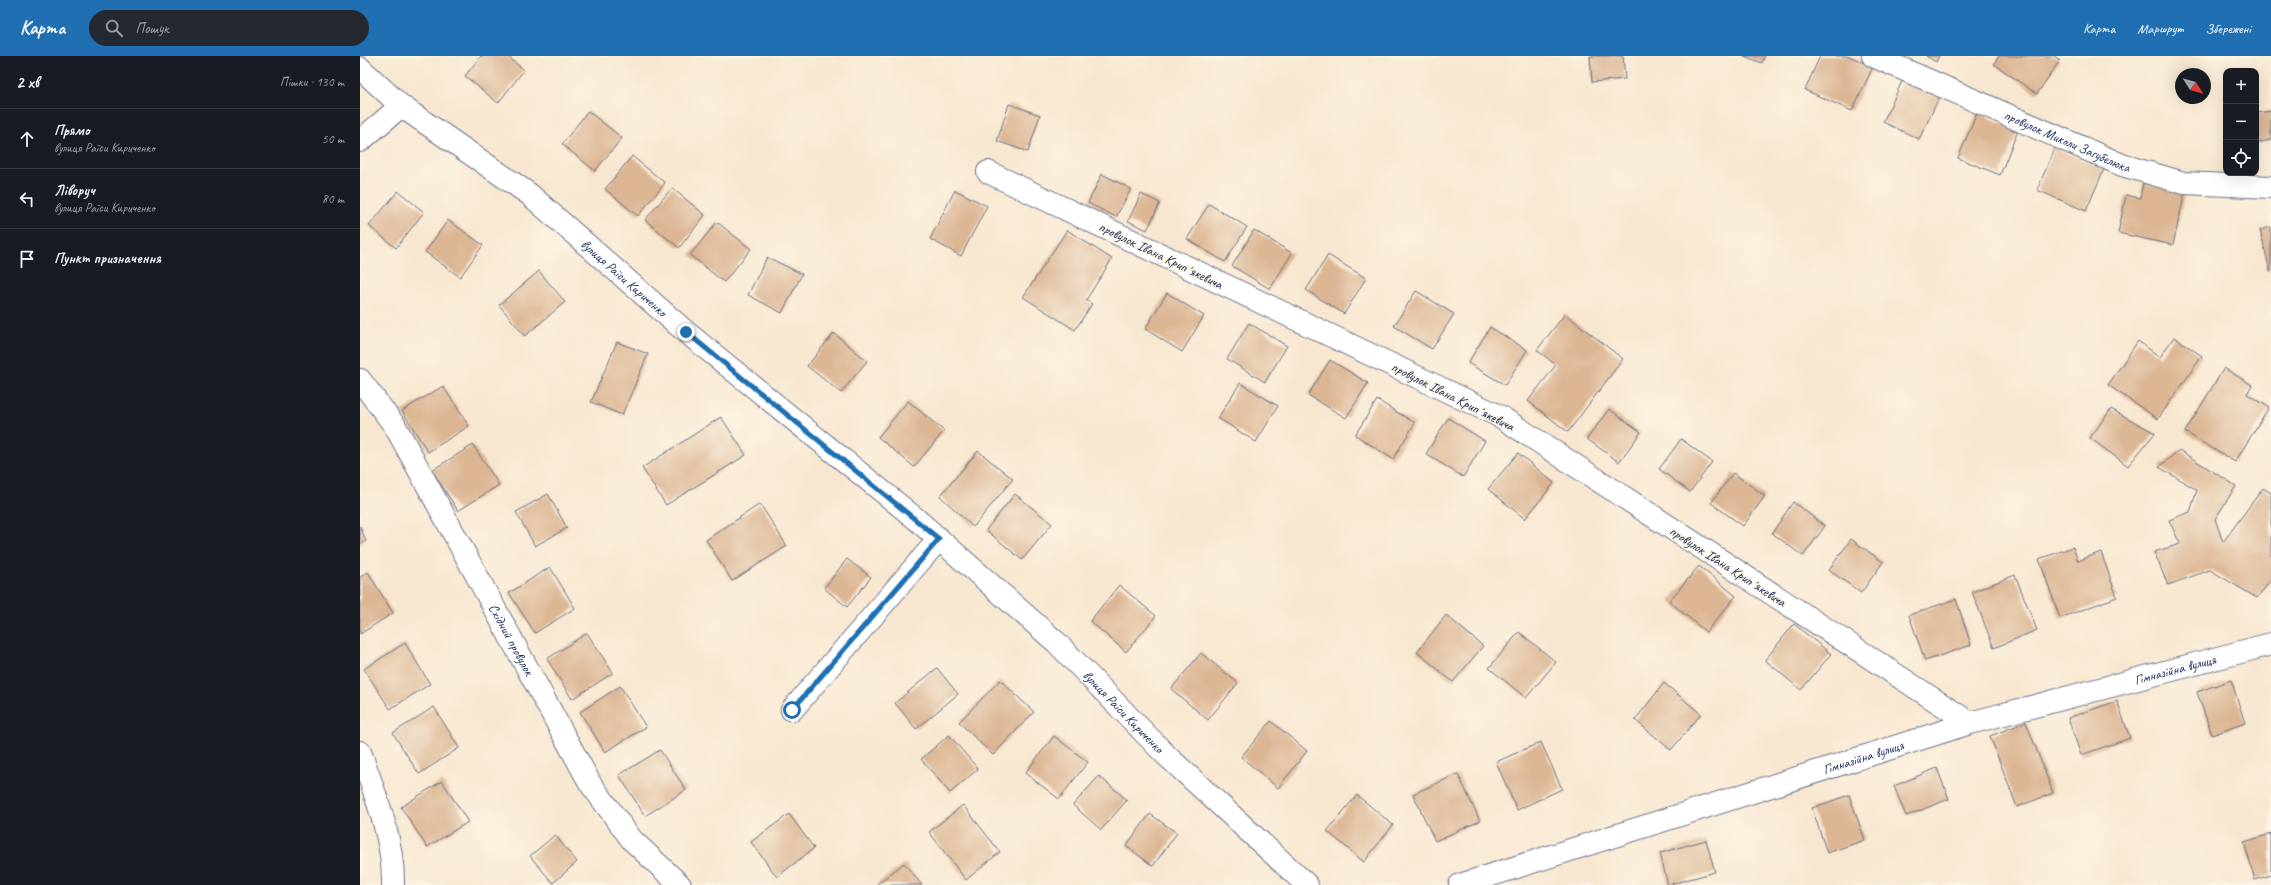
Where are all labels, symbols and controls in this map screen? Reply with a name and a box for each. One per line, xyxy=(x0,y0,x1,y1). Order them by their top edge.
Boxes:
search box xyxy=(89,10,369,46)
text: Карта xyxy=(20,16,65,40)
icon: search xyxy=(103,17,125,39)
text: Пошук xyxy=(135,19,169,38)
text: Карта xyxy=(2083,20,2115,37)
text: Маршрут xyxy=(2137,20,2183,37)
text: Збережені xyxy=(2205,20,2251,37)
north arrow xyxy=(2175,68,2211,104)
map controls xyxy=(2223,68,2259,176)
button: + xyxy=(2223,68,2259,104)
text: 2 хв xyxy=(16,72,39,93)
text: Пішки · 130 m xyxy=(280,74,344,90)
button: − xyxy=(2223,104,2259,140)
street label: провулок Миколи Загубелюка xyxy=(2001,107,2133,176)
text: Прямо xyxy=(54,121,90,140)
icon: ahead xyxy=(16,128,38,150)
text: 50 m xyxy=(322,131,344,147)
text: вулиця Раїси Кириченко xyxy=(54,140,155,156)
button: locate xyxy=(2223,140,2259,176)
text: Ліворуч xyxy=(54,181,95,200)
icon: left xyxy=(16,188,38,210)
text: 80 m xyxy=(322,191,344,207)
text: вулиця Раїси Кириченко xyxy=(54,200,155,216)
street label: провулок Івана Крипʼякевича xyxy=(1096,218,1226,293)
street label: вулиця Раїси Кириченко xyxy=(577,236,672,322)
icon: arrive xyxy=(16,248,38,270)
text: Пункт призначення xyxy=(54,249,161,268)
route end xyxy=(677,323,695,341)
street label: провулок Івана Крипʼякевича xyxy=(1388,358,1518,435)
street label: провулок Івана Крипʼякевича xyxy=(1666,522,1790,611)
street label: Східний провулок xyxy=(485,601,539,680)
street label: Гімназійна вулиця xyxy=(2132,651,2219,689)
street label: вулиця Раїси Кириченко xyxy=(1079,667,1169,758)
route start xyxy=(783,701,801,719)
street label: Гімназійна вулиця xyxy=(1821,736,1907,778)

